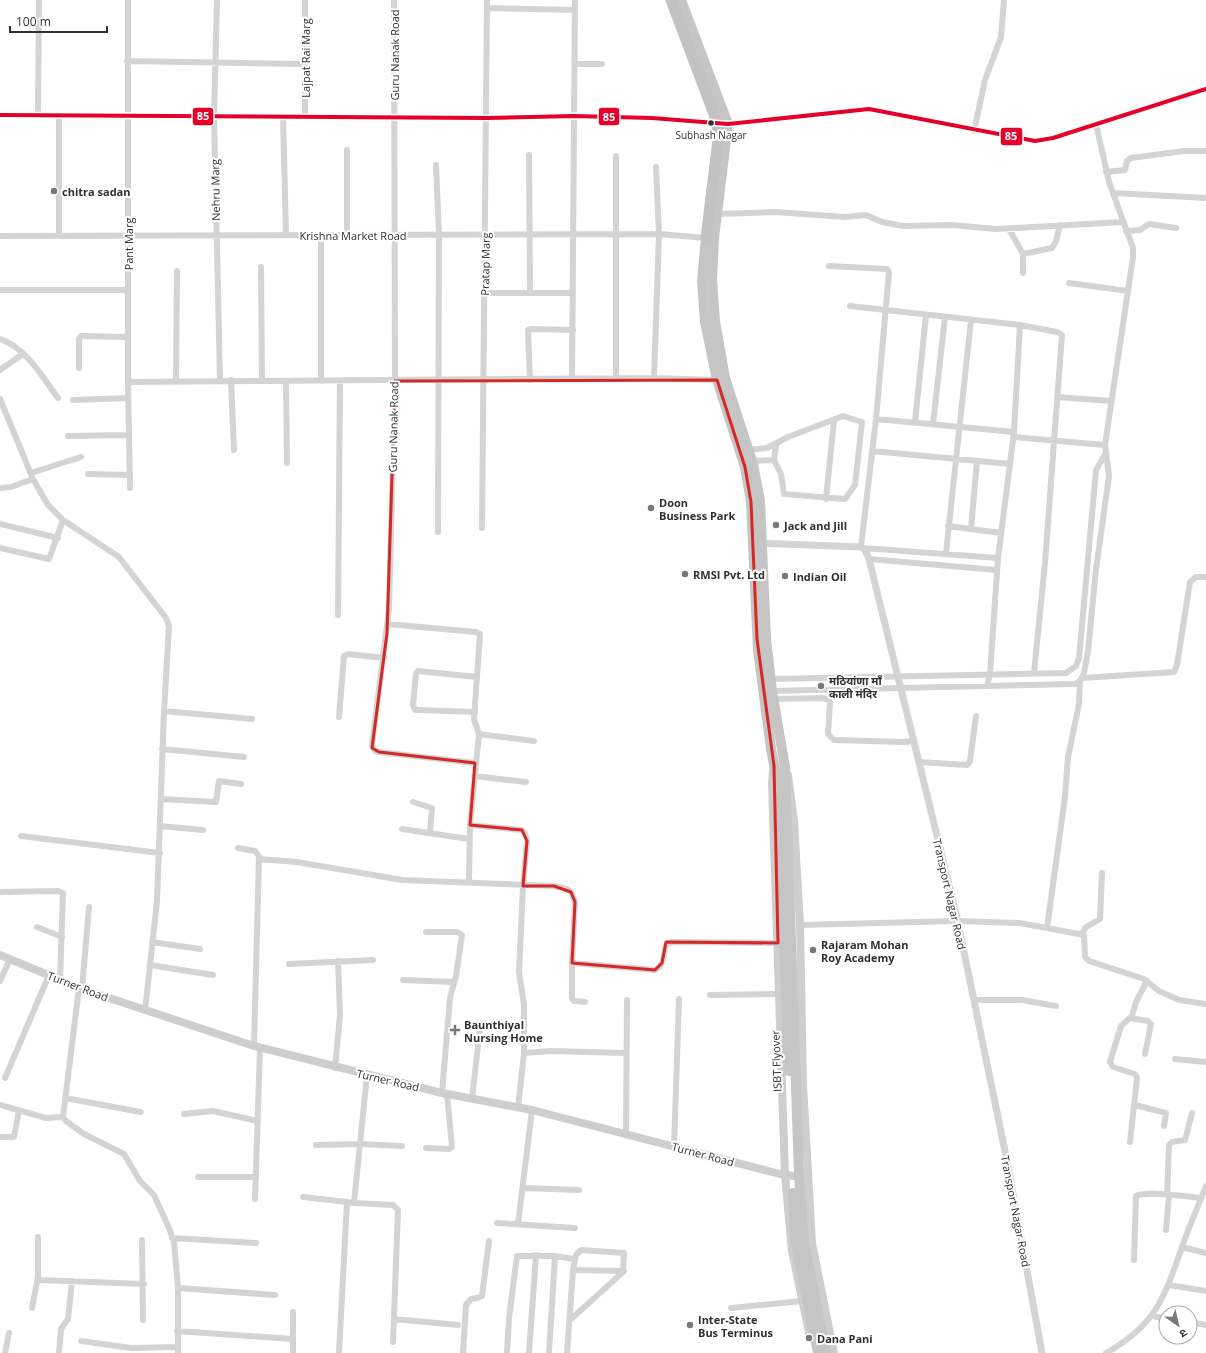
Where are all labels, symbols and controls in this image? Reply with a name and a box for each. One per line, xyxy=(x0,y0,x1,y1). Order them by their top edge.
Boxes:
scale bar xyxy=(10,8,107,34)
street label: Guru Nanak Road xyxy=(387,10,402,100)
text: 100 m xyxy=(16,13,51,30)
street label: Lajpat Rai Marg xyxy=(298,18,313,98)
line badge: 85 xyxy=(192,107,214,126)
line badge: 85 xyxy=(598,107,620,126)
text: 85 xyxy=(197,108,209,123)
text: 85 xyxy=(603,109,615,124)
marker: Subhash Nagar xyxy=(706,118,716,128)
line badge: 85 xyxy=(1000,127,1023,146)
place label: Subhash Nagar xyxy=(675,128,747,142)
text: 85 xyxy=(1005,128,1017,143)
street label: Nehru Marg xyxy=(207,159,223,221)
place label: chitra sadan xyxy=(62,184,130,199)
marker: chitra sadan xyxy=(49,186,59,196)
street label: Pant Marg xyxy=(121,218,136,270)
street label: Krishna Market Road xyxy=(299,228,407,243)
street label: Pratap Marg xyxy=(477,232,493,296)
street label: Guru Nanak Road xyxy=(385,381,401,473)
place label: Doon Business Park xyxy=(659,495,736,523)
marker: Doon Business Park xyxy=(646,503,656,513)
place label: Jack and Jill xyxy=(783,518,847,533)
marker: Jack and Jill xyxy=(771,520,781,530)
place label: RMSI Pvt. Ltd xyxy=(693,567,765,582)
marker: RMSI Pvt. Ltd xyxy=(680,569,690,579)
place label: Indian Oil xyxy=(793,569,846,584)
marker: Indian Oil xyxy=(780,571,790,581)
place label: मठियांणा माँ काली मंदिर xyxy=(829,673,883,701)
marker: मठियांणा माँ काली मंदिर xyxy=(816,681,826,691)
street label: Transport Nagar Road xyxy=(930,837,970,951)
place label: Rajaram Mohan Roy Academy xyxy=(821,937,909,965)
marker: Rajaram Mohan Roy Academy xyxy=(808,945,818,955)
street label: Turner Road xyxy=(46,968,110,1004)
place label: Baunthiyal Nursing Home xyxy=(464,1017,543,1045)
marker: Baunthiyal Nursing Home xyxy=(449,1024,461,1036)
street label: ISBT Flyover xyxy=(767,1029,785,1092)
street label: Turner Road xyxy=(355,1066,421,1094)
street label: Turner Road xyxy=(670,1138,736,1170)
street label: Transport Nagar Road xyxy=(998,1154,1034,1268)
north arrow xyxy=(1158,1305,1198,1345)
place label: Inter-State Bus Terminus xyxy=(698,1312,773,1340)
marker: Inter-State Bus Terminus xyxy=(685,1320,695,1330)
text: उ xyxy=(1177,1326,1191,1342)
place label: Dana Pani xyxy=(817,1331,873,1346)
marker: Dana Pani xyxy=(804,1333,814,1343)

